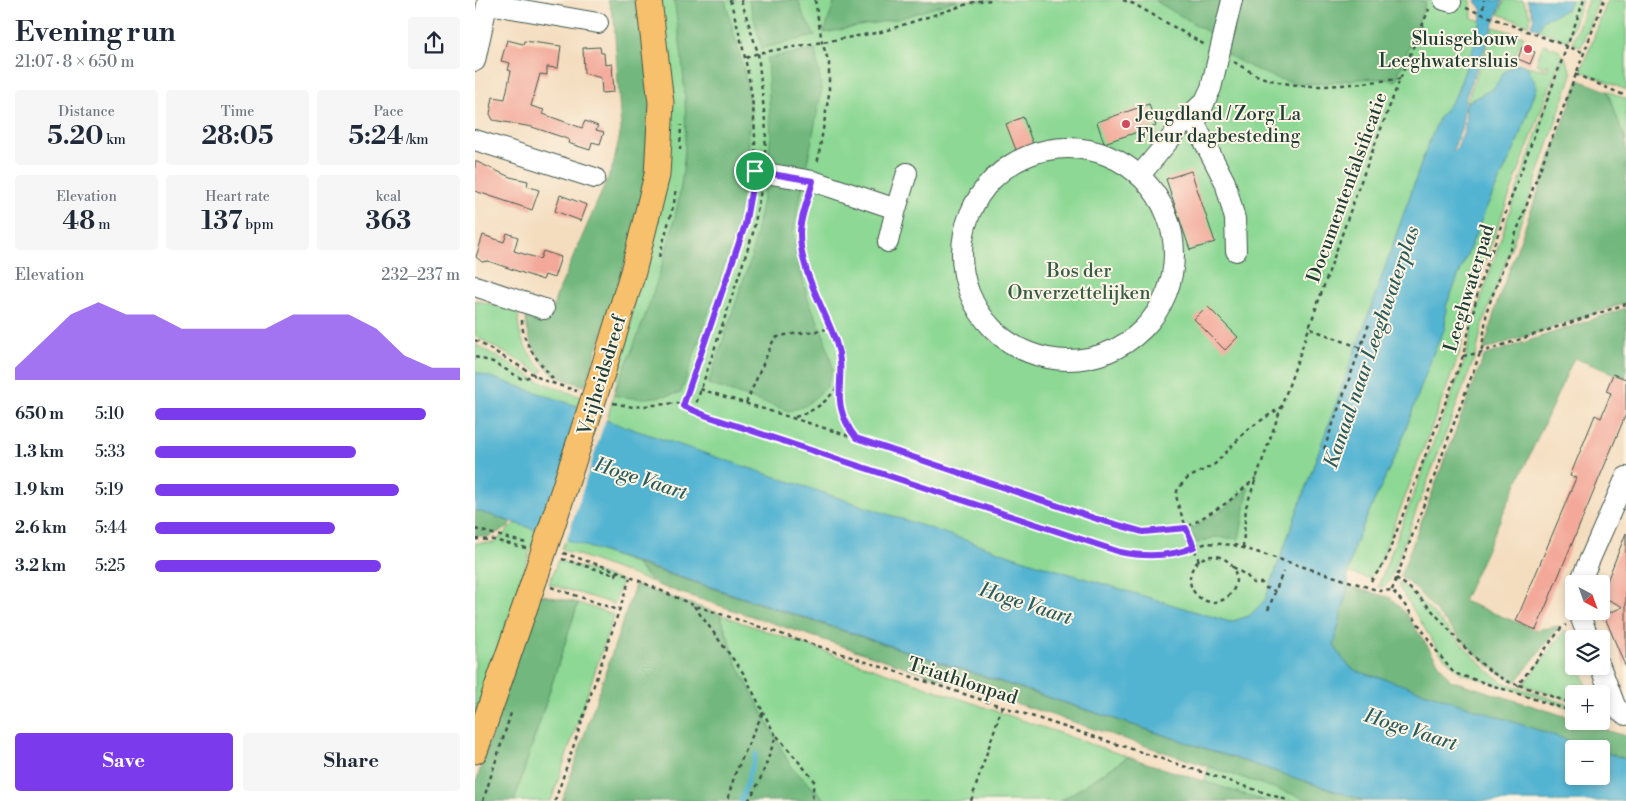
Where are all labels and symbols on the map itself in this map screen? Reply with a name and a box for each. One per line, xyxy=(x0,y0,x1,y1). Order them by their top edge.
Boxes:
place label: Sluisgebouw Leeghwatersluis xyxy=(1379,27,1519,73)
marker: Sluisgebouw Leeghwatersluis xyxy=(1522,43,1534,55)
street label: Documentenfalsificatie xyxy=(1301,89,1393,286)
place label: Jeugdland / Zorg La Fleur dagbesteding xyxy=(1135,102,1301,148)
marker: Jeugdland / Zorg La Fleur dagbesteding xyxy=(1120,118,1132,130)
pin xyxy=(734,150,776,192)
street label: Leeghwaterpad xyxy=(1438,221,1500,355)
water label: Kanaal naar Leeghwaterplas xyxy=(1319,222,1426,472)
park label: Bos der Onverzettelijken xyxy=(1007,259,1151,305)
street label: Vrijheidsdreef xyxy=(572,311,632,439)
water label: Hoge Vaart xyxy=(590,452,691,506)
north arrow xyxy=(1565,575,1610,620)
water label: Hoge Vaart xyxy=(975,577,1076,631)
street label: Triathlonpad xyxy=(905,652,1021,710)
water label: Hoge Vaart xyxy=(1360,703,1461,757)

